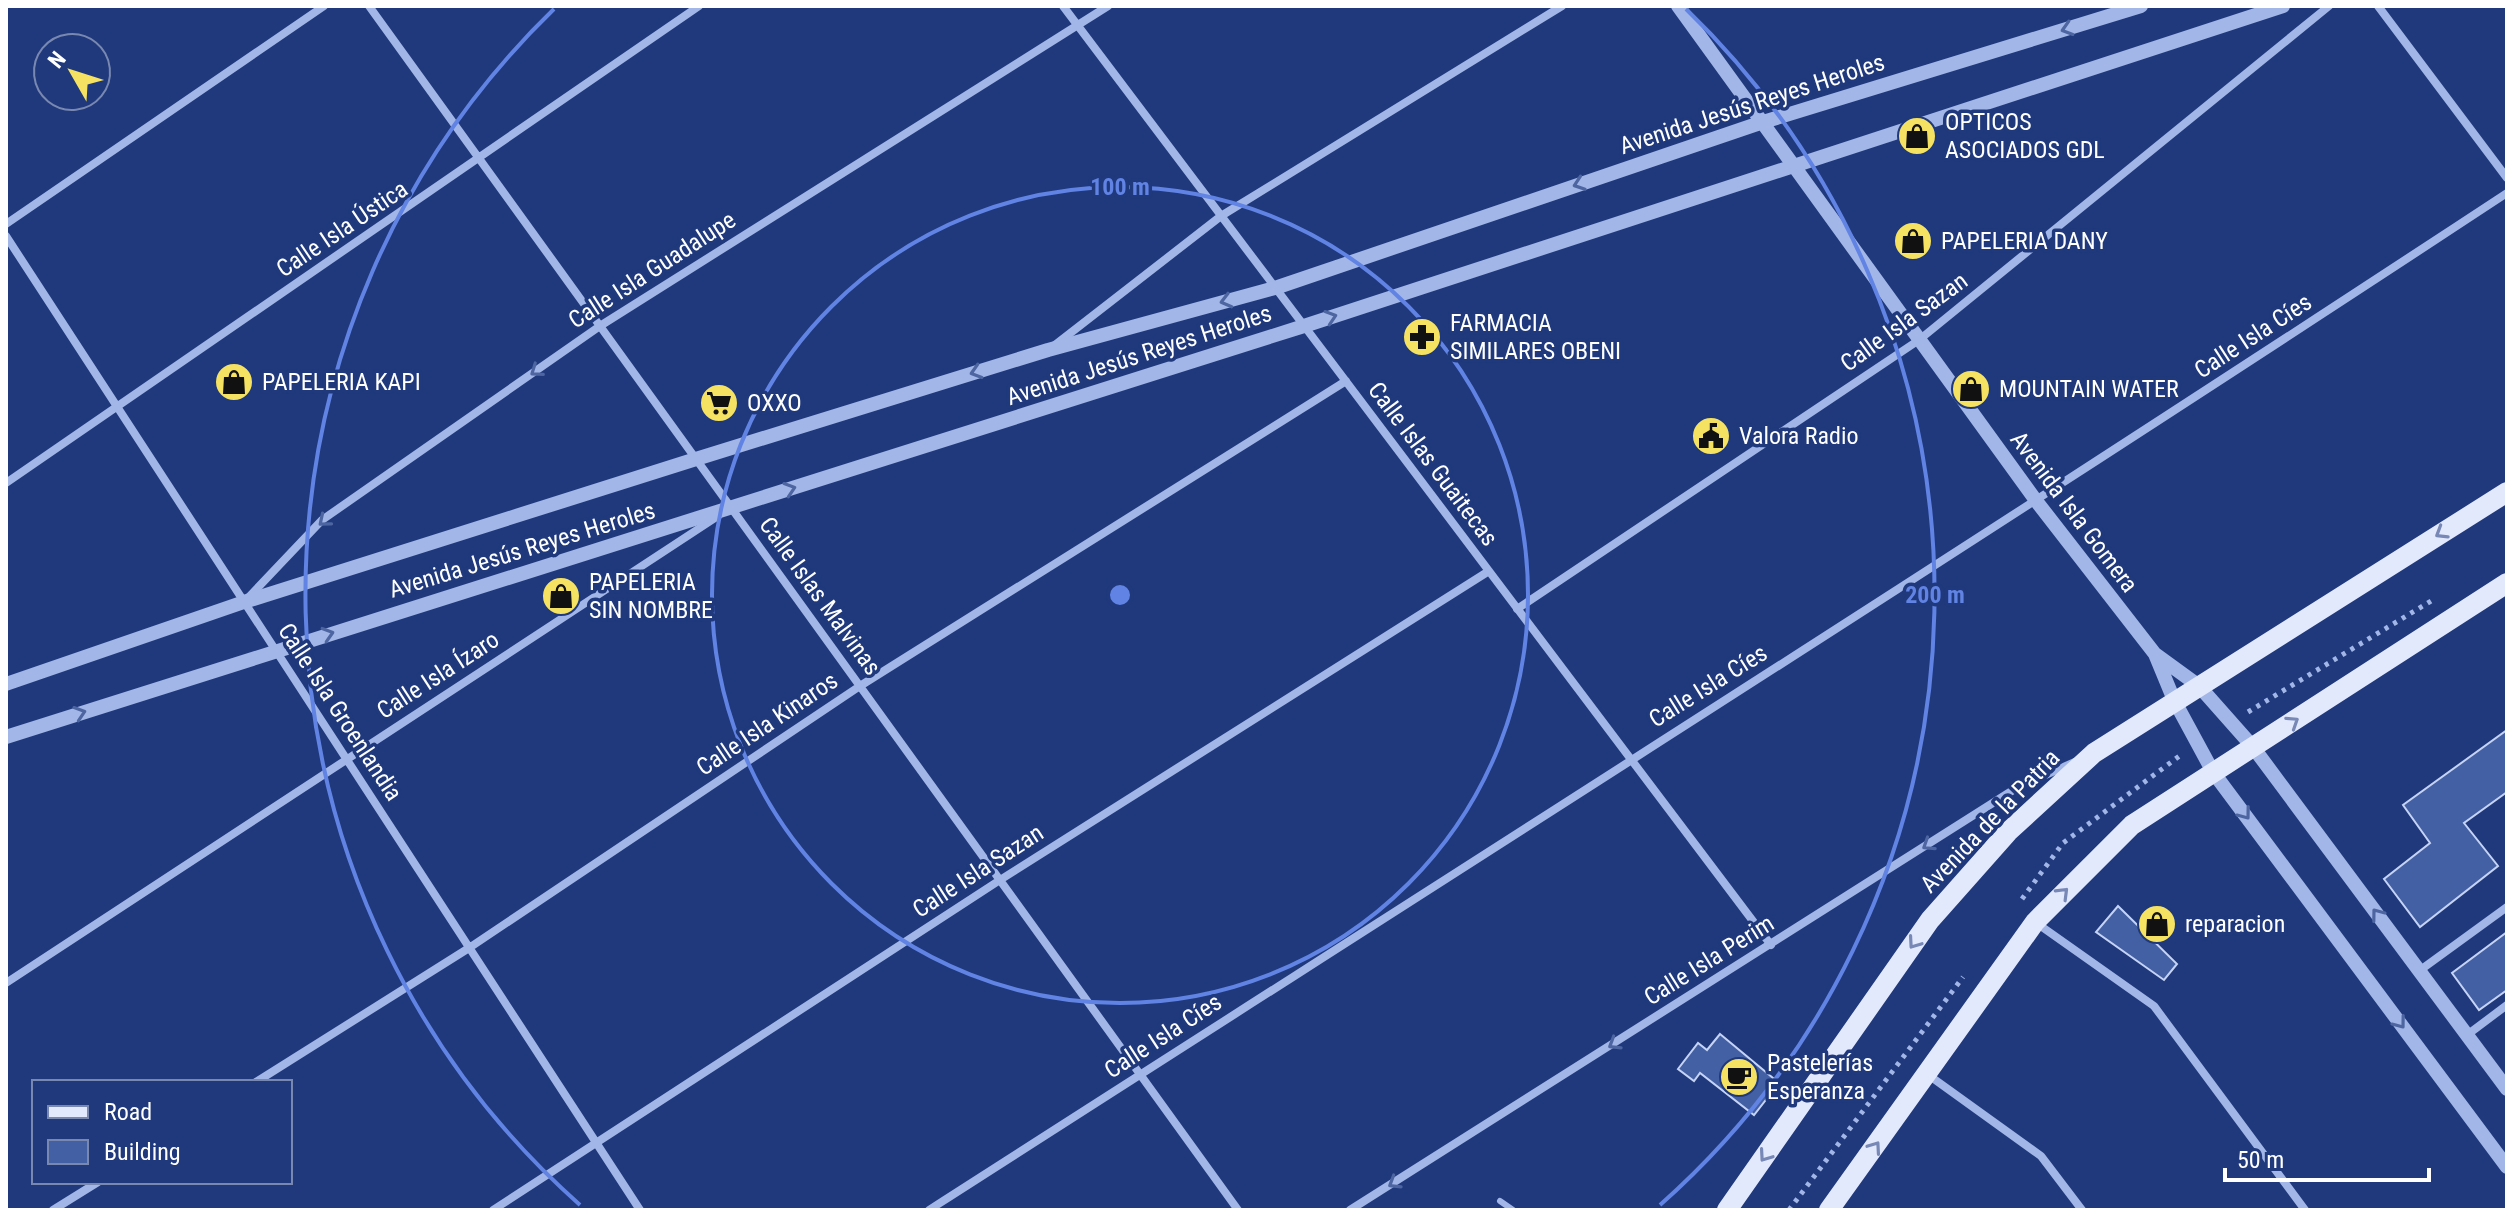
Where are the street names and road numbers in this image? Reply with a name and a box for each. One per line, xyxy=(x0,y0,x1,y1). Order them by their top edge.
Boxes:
street label: Avenida Jesús Reyes Heroles xyxy=(1616,48,1888,160)
street label: Calle Isla Ústica xyxy=(271,175,413,283)
street label: Calle Isla Guadalupe xyxy=(563,206,741,334)
street label: Calle Isla Sazan xyxy=(1835,267,1973,377)
street label: Calle Isla Cíes xyxy=(2189,288,2317,384)
street label: Avenida Jesús Reyes Heroles xyxy=(1003,299,1275,411)
street label: Calle Islas Guaitecas xyxy=(1362,377,1504,551)
street label: Avenida Isla Gomera xyxy=(2004,426,2144,598)
street label: Avenida Jesús Reyes Heroles xyxy=(386,496,658,604)
street label: Calle Islas Malvinas xyxy=(753,512,887,680)
street label: Calle Isla Groenlandia xyxy=(272,618,408,806)
street label: Calle Isla Ízaro xyxy=(372,625,504,725)
street label: Calle Isla Cíes xyxy=(1644,639,1772,733)
street label: Calle Isla Kinaros xyxy=(691,667,843,781)
street label: Avenida de la Patria xyxy=(1915,744,2065,898)
street label: Calle Isla Sazan xyxy=(908,818,1048,924)
street label: Calle Isla Perim xyxy=(1639,909,1779,1011)
street label: Calle Isla Cíes xyxy=(1099,988,1227,1084)

